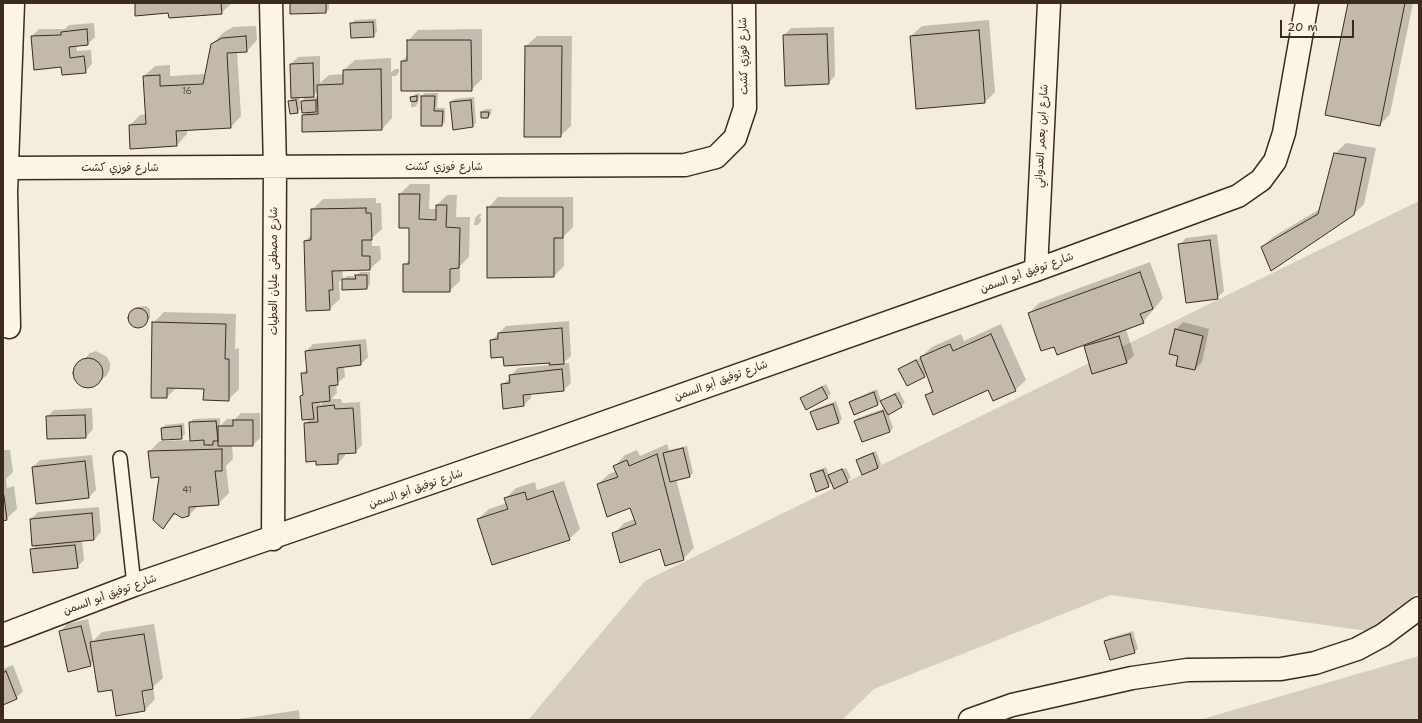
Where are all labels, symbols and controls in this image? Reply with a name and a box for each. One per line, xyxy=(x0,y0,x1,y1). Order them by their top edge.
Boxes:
scale bar xyxy=(1282,12,1356,38)
street label: شارع فوزي كشت xyxy=(737,17,751,95)
text: 20 m xyxy=(1287,19,1318,35)
street label: شارع ابن يعمر العدواني xyxy=(1033,84,1051,188)
house number: 16 xyxy=(182,87,192,97)
street label: شارع فوزي كشت xyxy=(405,160,483,174)
street label: شارع فوزي كشت xyxy=(81,161,159,175)
street label: شارع مصطفى عليان العطيات xyxy=(267,207,281,335)
street label: شارع توفيق أبو السمن xyxy=(978,250,1076,296)
street label: شارع توفيق أبو السمن xyxy=(672,358,770,404)
street label: شارع توفيق أبو السمن xyxy=(367,467,465,511)
house number: 41 xyxy=(182,486,192,496)
street label: شارع توفيق أبو السمن xyxy=(61,572,159,618)

